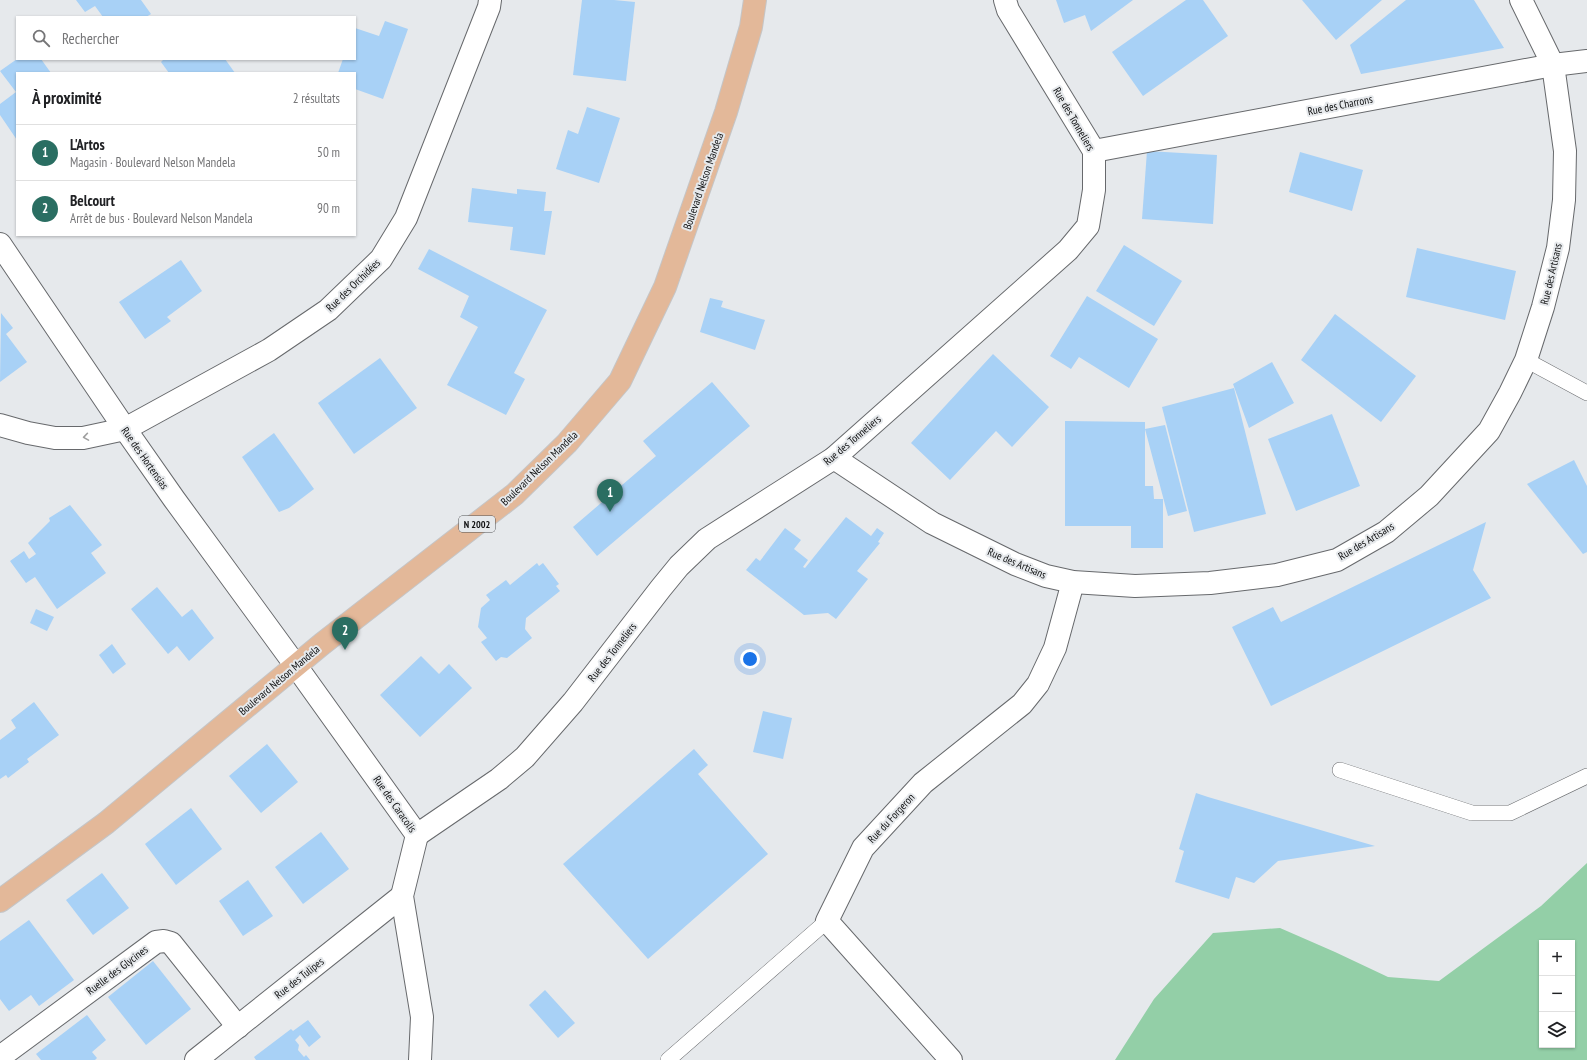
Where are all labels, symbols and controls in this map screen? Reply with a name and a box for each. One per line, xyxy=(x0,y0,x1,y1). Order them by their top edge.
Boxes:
search box xyxy=(16,16,356,60)
icon: search xyxy=(30,27,52,49)
text: Rechercher xyxy=(62,29,119,48)
street label: Rue des Tonneliers xyxy=(1050,85,1098,153)
text: À proximité xyxy=(32,87,102,109)
text: 2 résultats xyxy=(293,90,340,107)
street label: Rue des Charrons xyxy=(1306,92,1374,118)
street label: Boulevard Nelson Mandela xyxy=(680,131,726,231)
text: L'Artos xyxy=(70,135,105,154)
text: 1 xyxy=(42,144,48,161)
text: 50 m xyxy=(317,144,340,161)
text: Magasin · Boulevard Nelson Mandela xyxy=(70,154,236,171)
text: Belcourt xyxy=(70,191,115,210)
text: 2 xyxy=(42,200,48,217)
text: 90 m xyxy=(317,200,340,217)
text: Arrêt de bus · Boulevard Nelson Mandela xyxy=(70,210,253,227)
street label: Rue des Artisans xyxy=(1537,242,1565,306)
street label: Rue des Orchidées xyxy=(323,255,383,314)
street label: Rue des Tonneliers xyxy=(820,412,884,468)
street label: Rue des Hortensias xyxy=(118,424,172,492)
street label: Boulevard Nelson Mandela xyxy=(498,428,580,508)
one-way arrow xyxy=(83,432,90,441)
pin: 1 xyxy=(597,479,623,512)
road number: N 2002 xyxy=(459,516,495,532)
street label: Rue des Artisans xyxy=(1336,519,1397,563)
street label: Rue des Artisans xyxy=(985,544,1049,582)
pin: 2 xyxy=(332,617,358,650)
street label: Rue des Tonneliers xyxy=(585,620,640,684)
street label: Boulevard Nelson Mandela xyxy=(236,642,322,718)
your location xyxy=(740,649,760,669)
street label: Rue des Caracolis xyxy=(370,773,420,835)
street label: Rue du Forgeron xyxy=(864,790,918,846)
map controls xyxy=(1539,940,1575,1048)
button: + xyxy=(1539,940,1575,976)
street label: Ruelle des Glycines xyxy=(83,942,151,998)
street label: Rue des Tulipes xyxy=(272,954,327,1002)
button: − xyxy=(1539,976,1575,1012)
button: layers xyxy=(1539,1012,1575,1048)

